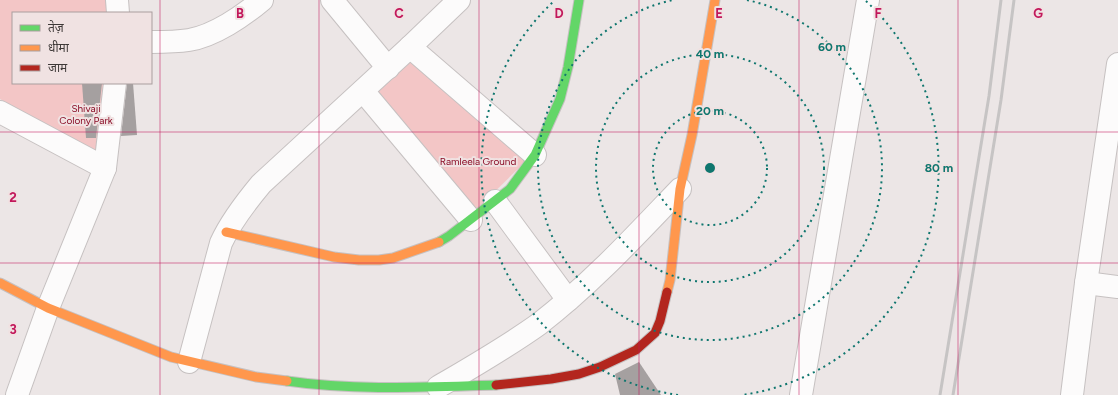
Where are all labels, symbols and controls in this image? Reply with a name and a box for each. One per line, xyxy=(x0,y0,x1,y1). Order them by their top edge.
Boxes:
text: B xyxy=(236,6,244,21)
text: C xyxy=(394,6,404,21)
text: D xyxy=(554,6,564,21)
text: E xyxy=(715,6,723,21)
text: F xyxy=(874,6,882,21)
text: G xyxy=(1033,6,1043,21)
legend xyxy=(12,12,152,84)
text: तेज़ xyxy=(48,20,65,35)
text: धीमा xyxy=(48,40,70,55)
text: 60 m xyxy=(818,40,846,54)
text: 40 m xyxy=(696,47,724,61)
text: जाम xyxy=(48,61,68,75)
park label: Shivaji Colony Park xyxy=(59,102,113,127)
text: 20 m xyxy=(696,104,724,118)
park label: Ramleela Ground xyxy=(440,155,516,168)
centre of rings xyxy=(703,161,717,175)
text: 80 m xyxy=(925,161,953,175)
text: 2 xyxy=(9,190,17,205)
text: 3 xyxy=(9,322,17,337)

